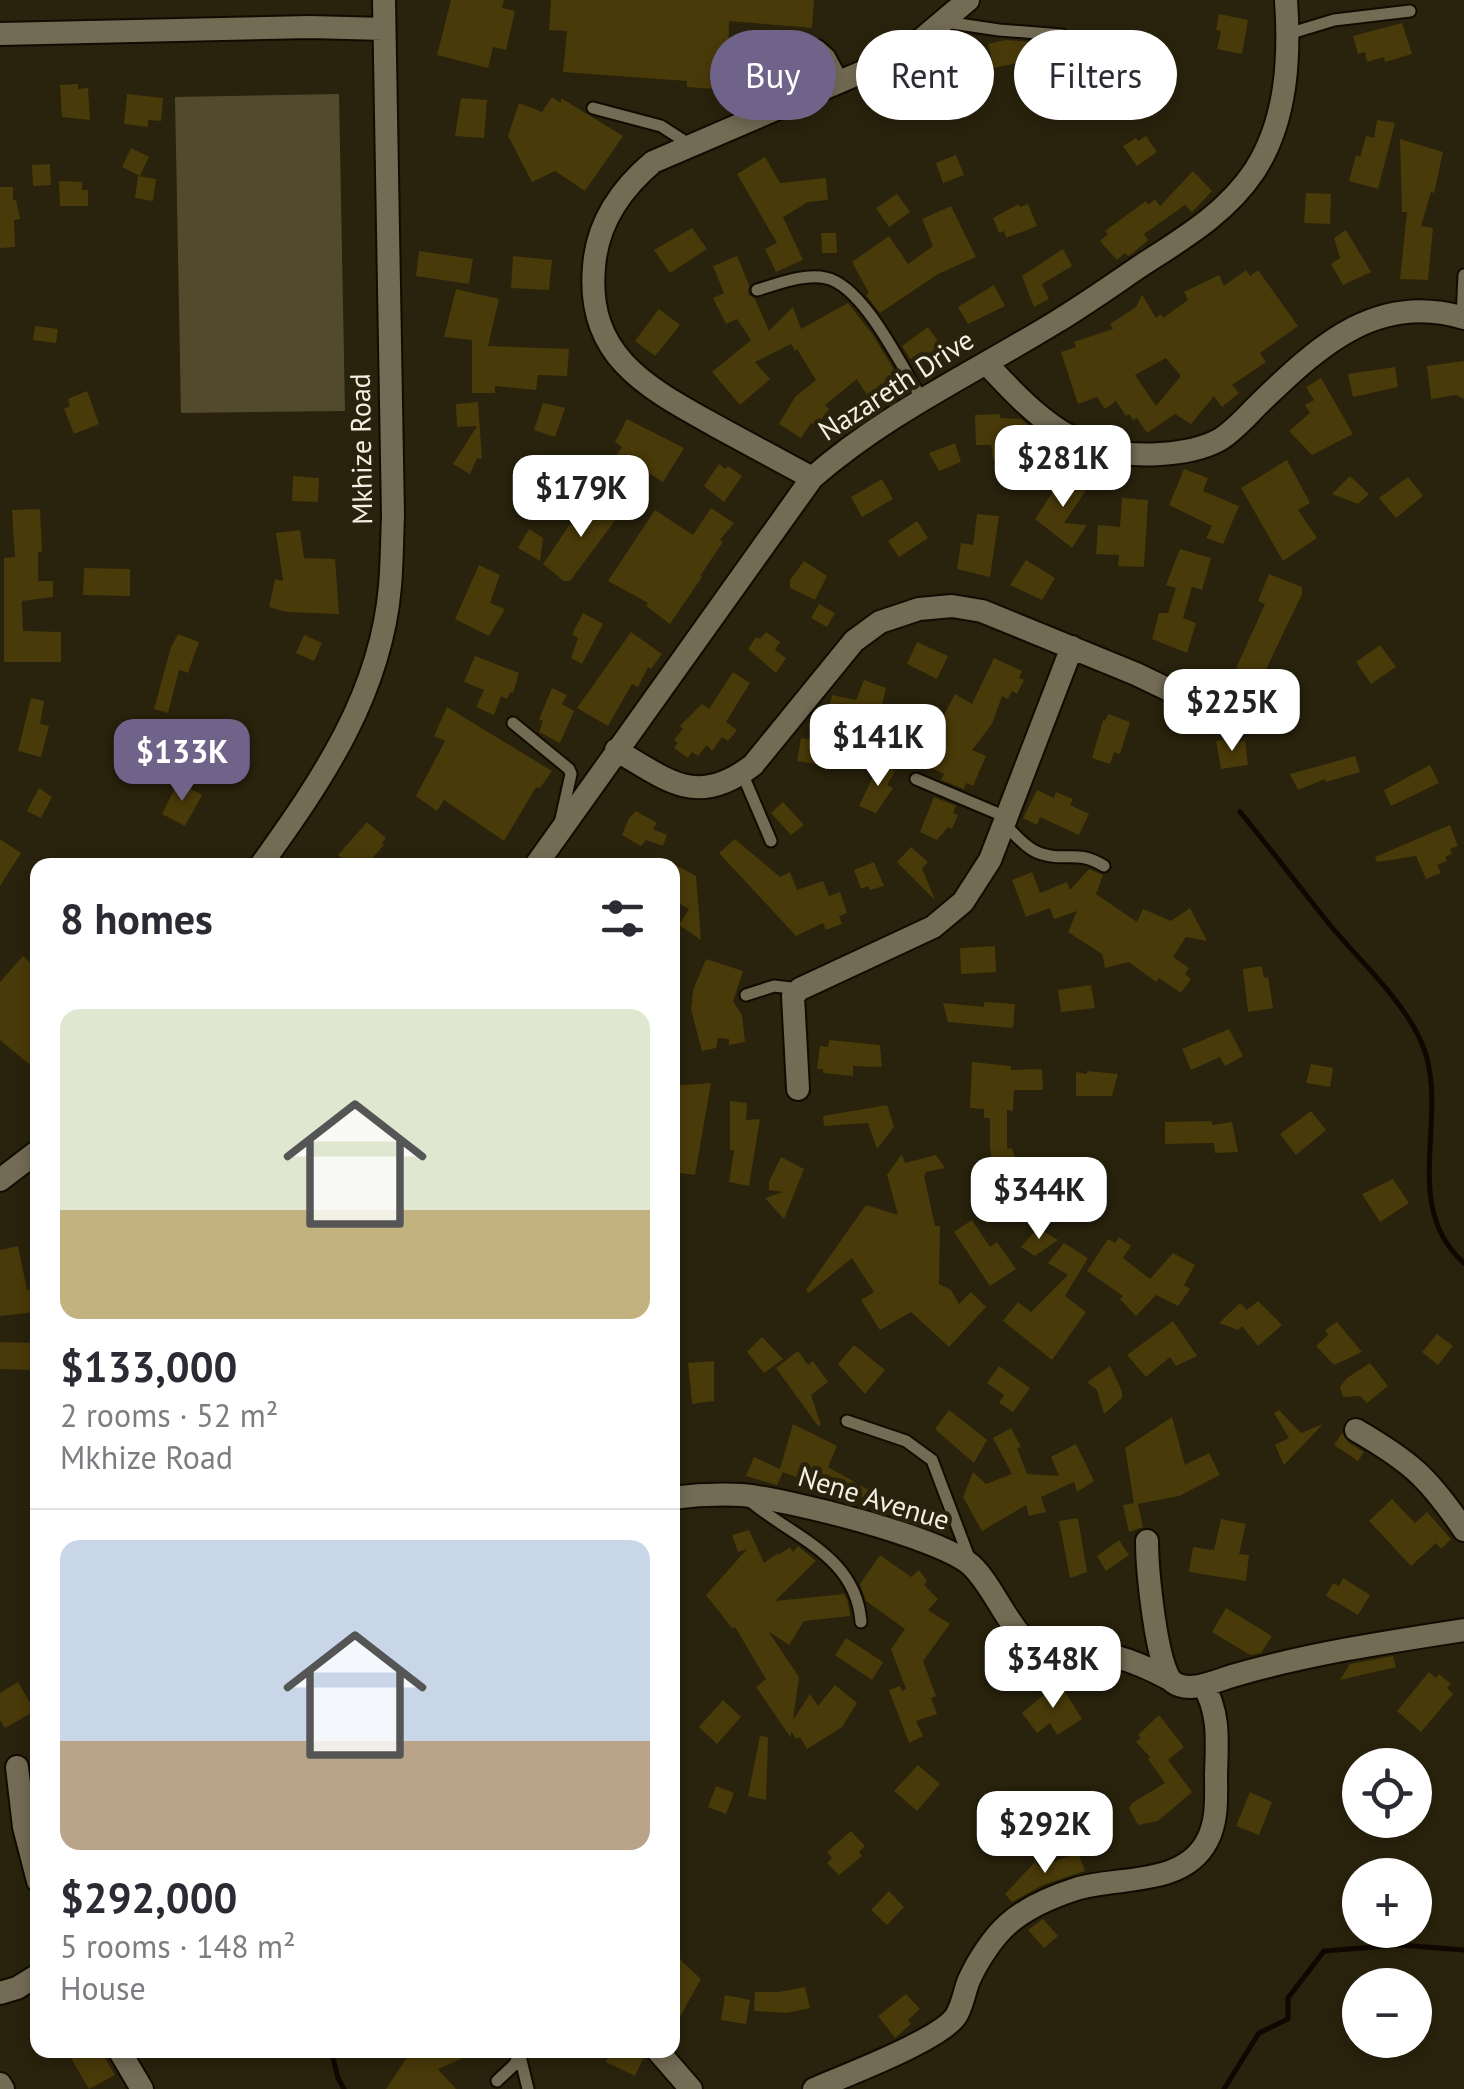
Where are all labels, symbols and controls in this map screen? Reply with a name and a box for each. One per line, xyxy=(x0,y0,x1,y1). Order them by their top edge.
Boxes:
chip: Buy xyxy=(710,30,836,120)
chip: Rent xyxy=(856,30,994,120)
chip: Filters xyxy=(1014,30,1177,120)
street label: Nazareth Drive xyxy=(811,321,980,449)
street label: Mkhize Road xyxy=(341,373,380,525)
pin: $281K xyxy=(993,425,1133,510)
text: $281K xyxy=(1017,436,1109,478)
pin: $179K xyxy=(511,455,651,540)
text: $179K xyxy=(535,466,627,508)
pin: $225K xyxy=(1162,669,1302,754)
text: $225K xyxy=(1186,680,1278,722)
pin: $141K xyxy=(808,704,948,789)
text: $141K xyxy=(832,715,924,757)
pin: $133K xyxy=(112,719,252,804)
text: $133K xyxy=(136,730,228,772)
text: 8 homes xyxy=(60,891,213,946)
icon: filters xyxy=(595,891,650,946)
icon: home xyxy=(265,1074,445,1254)
pin: $344K xyxy=(969,1157,1109,1242)
text: $344K xyxy=(993,1168,1085,1210)
text: $133,000 xyxy=(60,1339,237,1394)
text: 2 rooms · 52 m² xyxy=(60,1394,278,1436)
text: Mkhize Road xyxy=(60,1436,233,1478)
street label: Nene Avenue xyxy=(794,1457,954,1538)
icon: home xyxy=(265,1605,445,1785)
pin: $348K xyxy=(983,1626,1123,1711)
text: $348K xyxy=(1007,1637,1099,1679)
map controls xyxy=(1342,1748,1432,2058)
button: locate xyxy=(1342,1748,1432,1838)
pin: $292K xyxy=(975,1791,1115,1876)
text: $292K xyxy=(999,1802,1091,1844)
button: + xyxy=(1342,1858,1432,1948)
text: $292,000 xyxy=(60,1870,237,1925)
text: 5 rooms · 148 m² xyxy=(60,1925,296,1967)
text: House xyxy=(60,1967,146,2009)
button: − xyxy=(1342,1968,1432,2058)

